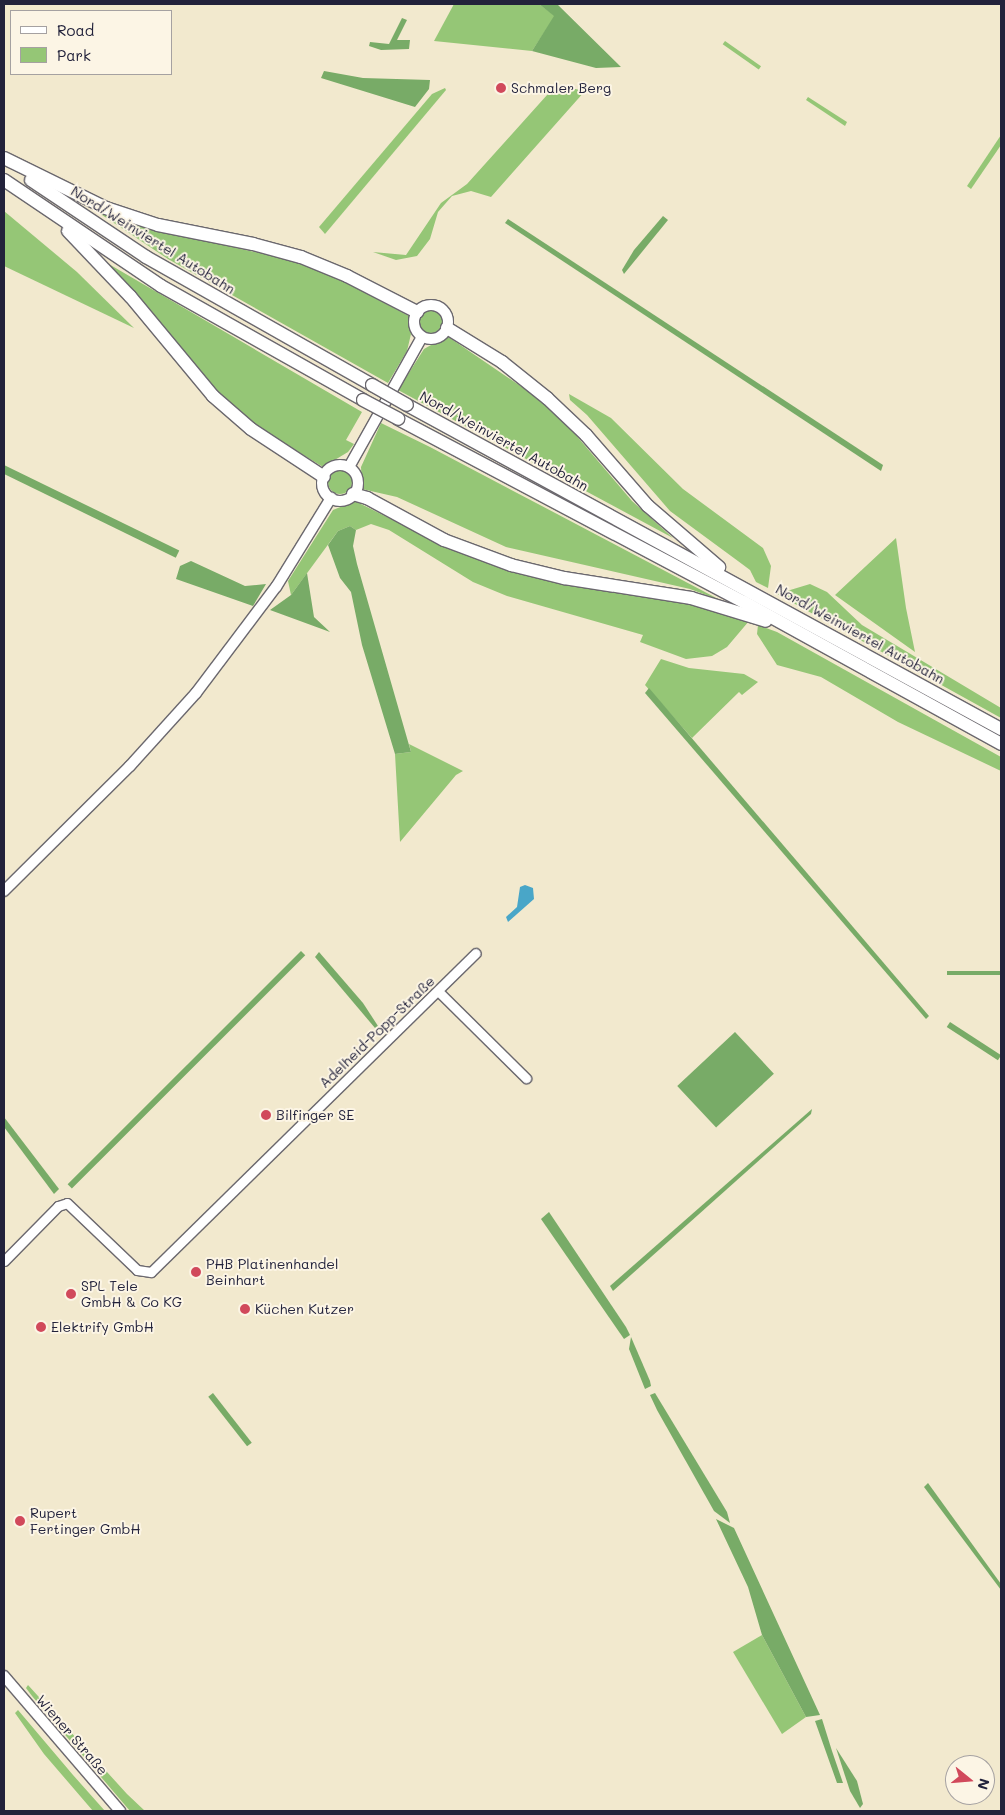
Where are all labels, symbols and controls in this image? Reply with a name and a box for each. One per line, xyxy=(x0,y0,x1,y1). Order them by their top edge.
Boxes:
legend xyxy=(10,10,172,75)
text: Road xyxy=(57,20,94,40)
text: Park xyxy=(57,45,91,65)
place label: Schmaler Berg xyxy=(511,80,611,96)
marker: Schmaler Berg xyxy=(495,82,507,94)
street label: Nord/Weinviertel Autobahn xyxy=(68,182,238,298)
street label: Nord/Weinviertel Autobahn xyxy=(417,388,591,494)
street label: Nord/Weinviertel Autobahn xyxy=(773,581,947,687)
street label: Adelheid-Popp-Straße xyxy=(316,973,438,1091)
place label: Bilfinger SE xyxy=(276,1107,354,1123)
marker: Bilfinger SE xyxy=(260,1109,272,1121)
place label: PHB Platinenhandel Beinhart xyxy=(206,1256,339,1288)
marker: PHB Platinenhandel Beinhart xyxy=(190,1266,202,1278)
place label: SPL Tele GmbH & Co KG xyxy=(81,1278,182,1310)
marker: SPL Tele GmbH & Co KG xyxy=(65,1288,77,1300)
place label: Küchen Kutzer xyxy=(255,1301,354,1317)
marker: Küchen Kutzer xyxy=(239,1303,251,1315)
place label: Elektrify GmbH xyxy=(51,1319,154,1335)
marker: Elektrify GmbH xyxy=(35,1321,47,1333)
place label: Rupert Fertinger GmbH xyxy=(30,1505,140,1538)
marker: Rupert Fertinger GmbH xyxy=(14,1515,26,1527)
street label: Wiener Straße xyxy=(33,1692,111,1778)
north arrow xyxy=(945,1755,995,1805)
text: N xyxy=(973,1776,995,1792)

